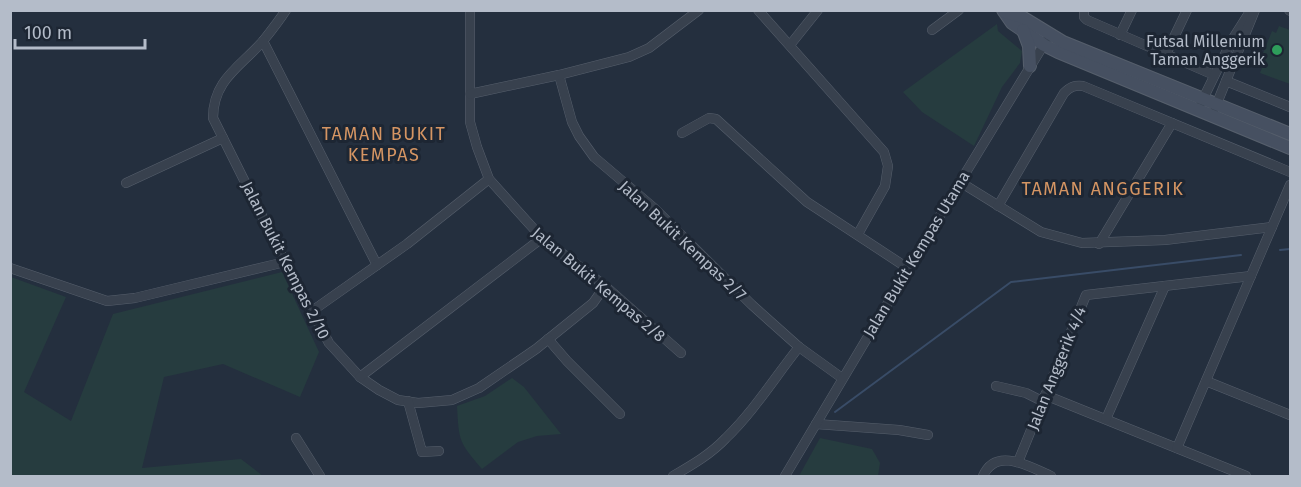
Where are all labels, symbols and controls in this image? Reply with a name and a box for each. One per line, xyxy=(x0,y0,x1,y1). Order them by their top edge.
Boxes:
scale bar xyxy=(15,12,146,50)
text: 100 m xyxy=(24,22,72,44)
place label: Futsal Millenium Taman Anggerik xyxy=(1146,32,1266,69)
marker: Futsal Millenium Taman Anggerik xyxy=(1270,43,1284,57)
district label: TAMAN BUKIT KEMPAS xyxy=(322,123,446,166)
street label: Jalan Bukit Kempas Utama xyxy=(859,168,974,341)
street label: Jalan Bukit Kempas 2/7 xyxy=(615,177,750,304)
street label: Jalan Bukit Kempas 2/10 xyxy=(237,178,334,342)
district label: TAMAN ANGGERIK xyxy=(1022,178,1184,200)
street label: Jalan Bukit Kempas 2/8 xyxy=(528,223,669,346)
street label: Jalan Anggerik 4/4 xyxy=(1023,303,1090,433)

